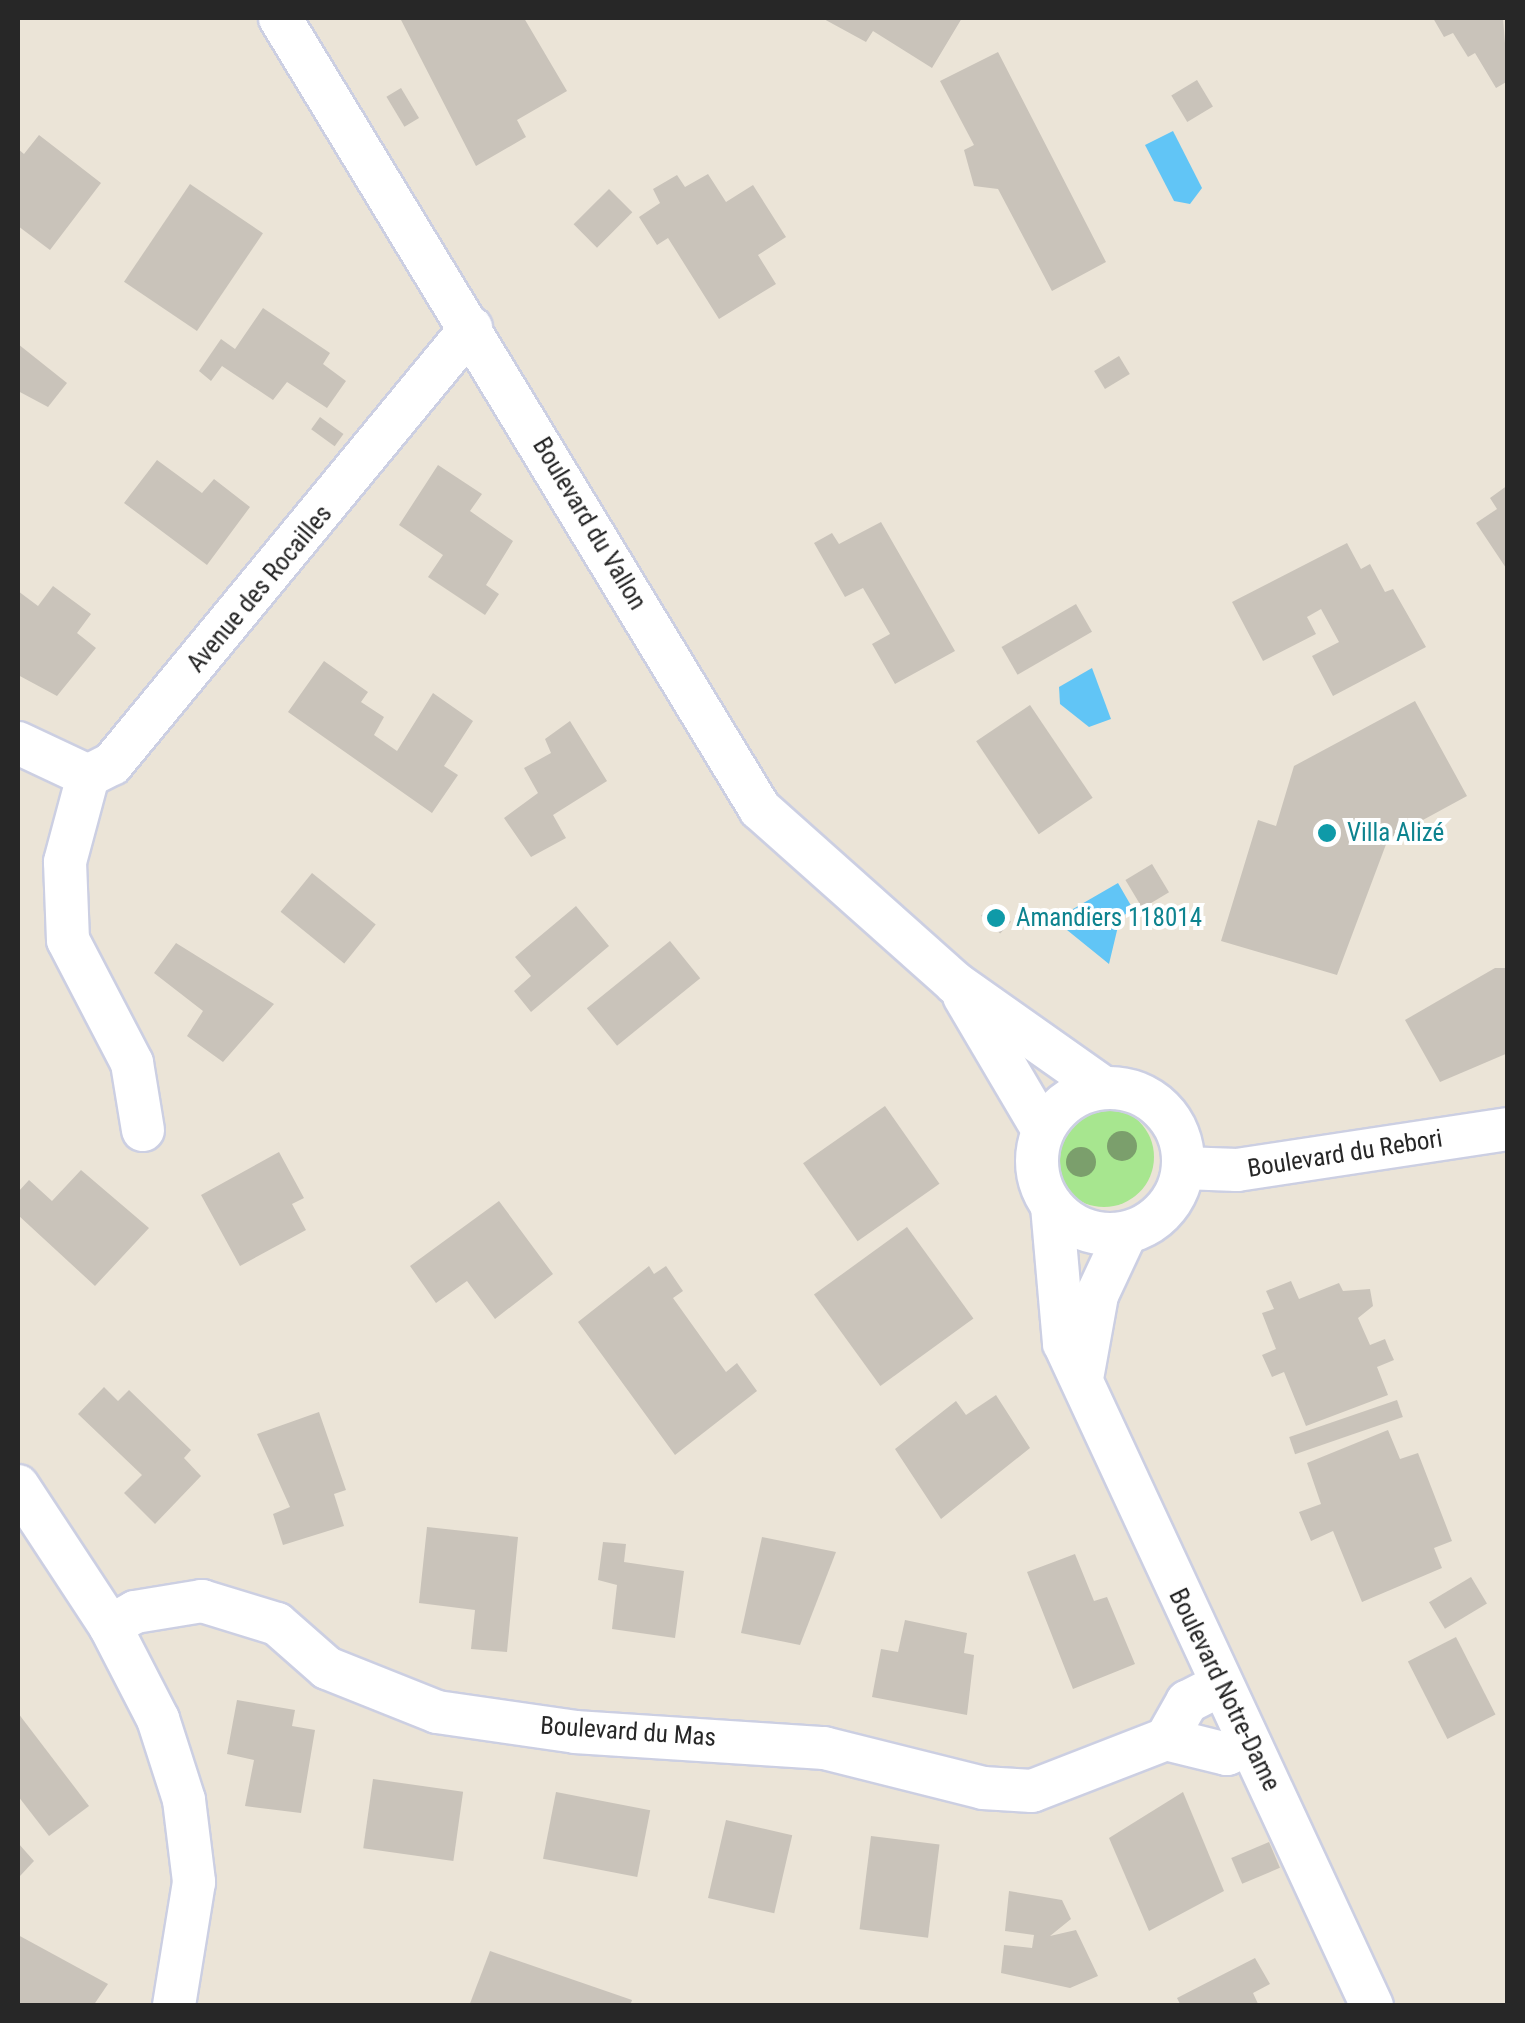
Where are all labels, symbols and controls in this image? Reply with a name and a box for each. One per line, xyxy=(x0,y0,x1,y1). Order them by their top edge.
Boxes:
street label: Boulevard du Vallon xyxy=(526,433,652,615)
street label: Avenue des Rocailles xyxy=(181,499,339,679)
place label: Villa Alizé xyxy=(1347,818,1444,848)
marker: Villa Alizé xyxy=(1316,822,1338,844)
place label: Amandiers 118014 xyxy=(1016,903,1202,933)
marker: Amandiers 118014 xyxy=(985,907,1007,929)
street label: Boulevard du Rebori xyxy=(1245,1124,1445,1184)
street label: Boulevard Notre-Dame xyxy=(1162,1584,1286,1796)
street label: Boulevard du Mas xyxy=(539,1711,717,1753)

